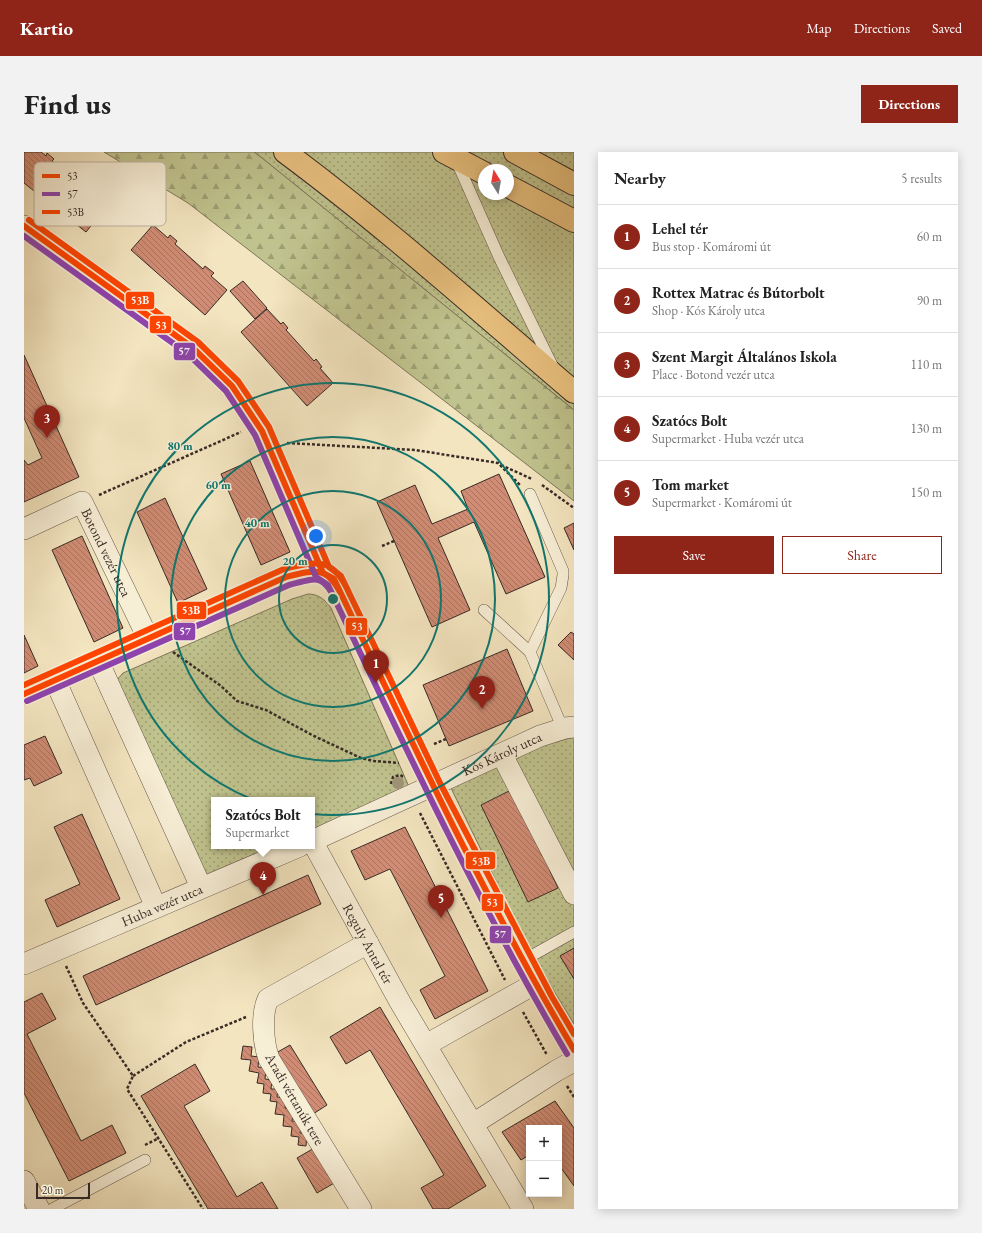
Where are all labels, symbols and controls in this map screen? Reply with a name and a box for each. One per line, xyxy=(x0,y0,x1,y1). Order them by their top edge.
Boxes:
text: Kartio xyxy=(20,16,73,41)
text: Map xyxy=(806,19,832,37)
text: Directions xyxy=(854,19,910,37)
text: Saved xyxy=(932,19,962,37)
button: Directions xyxy=(861,85,958,123)
text: Find us xyxy=(24,86,111,122)
legend xyxy=(34,162,166,226)
north arrow xyxy=(478,164,514,200)
text: Nearby xyxy=(614,167,666,189)
text: 53 xyxy=(67,169,78,183)
text: 5 results xyxy=(901,170,942,187)
text: 57 xyxy=(67,187,78,201)
text: 53B xyxy=(67,205,85,219)
text: Lehel tér xyxy=(652,219,708,238)
text: 1 xyxy=(624,228,630,245)
text: 60 m xyxy=(917,228,942,245)
text: Bus stop · Komáromi út xyxy=(652,238,771,255)
text: Rottex Matrac és Bútorbolt xyxy=(652,283,825,302)
line badge: 53B xyxy=(125,291,155,310)
text: 2 xyxy=(624,292,630,309)
text: 90 m xyxy=(917,292,942,309)
text: 53B xyxy=(131,293,149,307)
text: Shop · Kós Károly utca xyxy=(652,302,765,319)
line badge: 53 xyxy=(149,315,172,334)
text: 53 xyxy=(155,318,167,332)
line badge: 57 xyxy=(173,342,196,361)
text: 57 xyxy=(178,344,190,358)
text: Szent Margit Általános Iskola xyxy=(652,347,837,366)
text: 3 xyxy=(624,356,630,373)
text: 110 m xyxy=(911,356,942,373)
text: Place · Botond vezér utca xyxy=(652,366,775,383)
pin: 3 xyxy=(34,405,60,438)
text: Szatócs Bolt xyxy=(652,411,727,430)
text: 4 xyxy=(624,420,630,437)
text: 130 m xyxy=(911,420,942,437)
text: Supermarket · Huba vezér utca xyxy=(652,430,804,447)
text: 80 m xyxy=(167,438,193,454)
text: Tom market xyxy=(652,475,729,494)
text: 60 m xyxy=(205,477,231,493)
text: 5 xyxy=(624,484,630,501)
text: 150 m xyxy=(911,484,942,501)
text: Supermarket · Komáromi út xyxy=(652,494,792,511)
street label: Botond vezér utca xyxy=(77,505,136,600)
text: 40 m xyxy=(244,515,270,531)
your location xyxy=(306,526,326,546)
button: Save xyxy=(614,536,774,574)
button: Share xyxy=(782,536,942,574)
text: 20 m xyxy=(282,553,308,569)
centre of rings xyxy=(326,592,340,606)
line badge: 53B xyxy=(176,601,207,620)
text: 53B xyxy=(182,603,200,617)
line badge: 53 xyxy=(345,617,368,636)
text: 53 xyxy=(351,619,363,633)
line badge: 57 xyxy=(173,622,196,641)
text: 57 xyxy=(179,624,191,638)
pin: 1 xyxy=(363,650,389,683)
pin: 2 xyxy=(469,676,495,709)
street label: Kós Károly utca xyxy=(459,727,545,780)
popup xyxy=(211,797,315,849)
text: Szatócs Bolt xyxy=(225,805,301,824)
text: Supermarket xyxy=(225,824,289,841)
line badge: 53B xyxy=(465,851,496,870)
text: 53B xyxy=(472,854,490,868)
pin: 4 xyxy=(250,862,276,895)
street label: Huba vezér utca xyxy=(119,880,206,930)
pin: 5 xyxy=(428,885,454,918)
line badge: 53 xyxy=(481,893,504,912)
text: 53 xyxy=(486,895,498,909)
street label: Reguly Antal tér xyxy=(339,900,398,987)
line badge: 57 xyxy=(489,925,512,944)
text: 57 xyxy=(494,927,506,941)
street label: Aradi vértanúk tere xyxy=(261,1049,329,1149)
map controls xyxy=(526,1125,562,1197)
button: + xyxy=(526,1125,562,1161)
button: − xyxy=(526,1161,562,1197)
scale bar xyxy=(36,1181,90,1200)
text: 20 m xyxy=(42,1183,63,1197)

